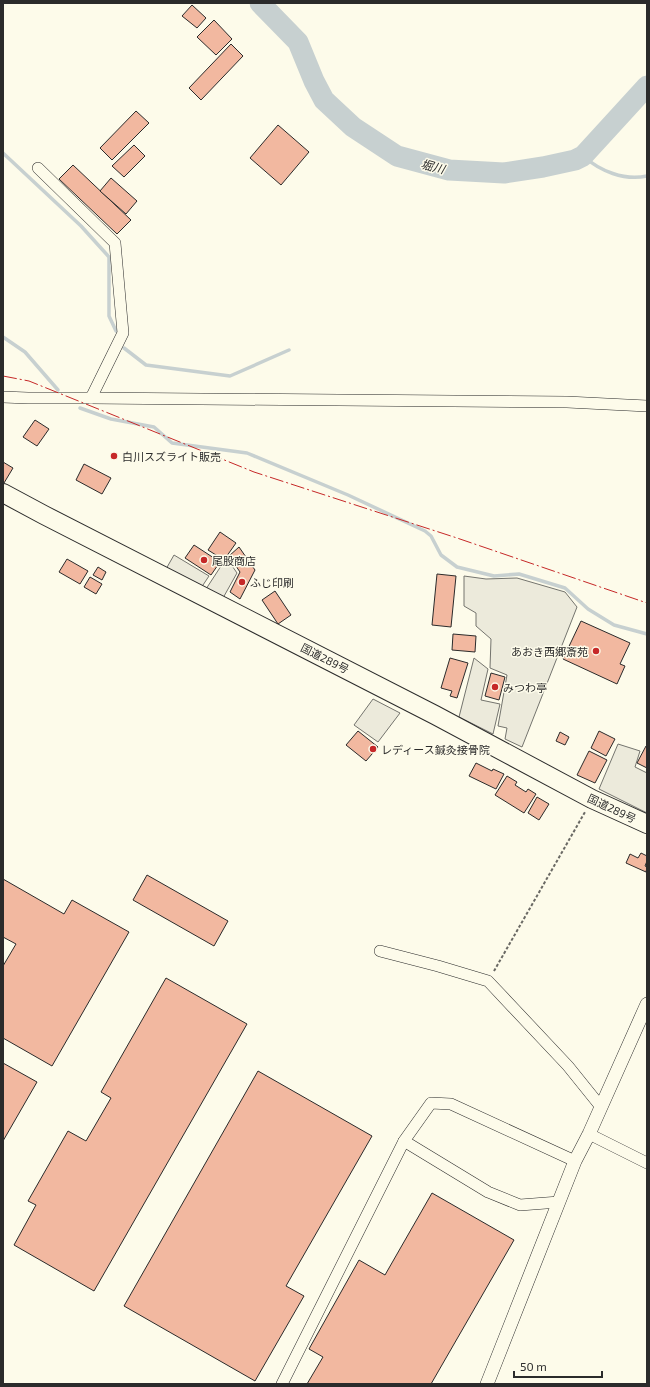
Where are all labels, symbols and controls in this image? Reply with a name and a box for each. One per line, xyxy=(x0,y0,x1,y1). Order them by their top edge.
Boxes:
water label: 堀川 xyxy=(420,156,448,176)
place label: 白川スズライト販売 xyxy=(122,450,221,463)
marker: 白川スズライト販売 xyxy=(109,451,119,461)
place label: 尾股商店 xyxy=(212,554,256,567)
marker: 尾股商店 xyxy=(199,555,209,565)
place label: ふじ印刷 xyxy=(250,576,294,589)
marker: ふじ印刷 xyxy=(237,577,247,587)
street label: 国道289号 xyxy=(299,640,351,676)
place label: あおき西郷斎苑 xyxy=(511,645,588,658)
marker: あおき西郷斎苑 xyxy=(591,646,601,656)
place label: みつわ亭 xyxy=(503,681,547,694)
marker: みつわ亭 xyxy=(490,682,500,692)
place label: レディース鍼灸接骨院 xyxy=(381,743,490,756)
marker: レディース鍼灸接骨院 xyxy=(368,744,378,754)
street label: 国道289号 xyxy=(586,791,638,825)
scale bar xyxy=(514,1353,602,1379)
text: 50 m xyxy=(520,1359,547,1373)

